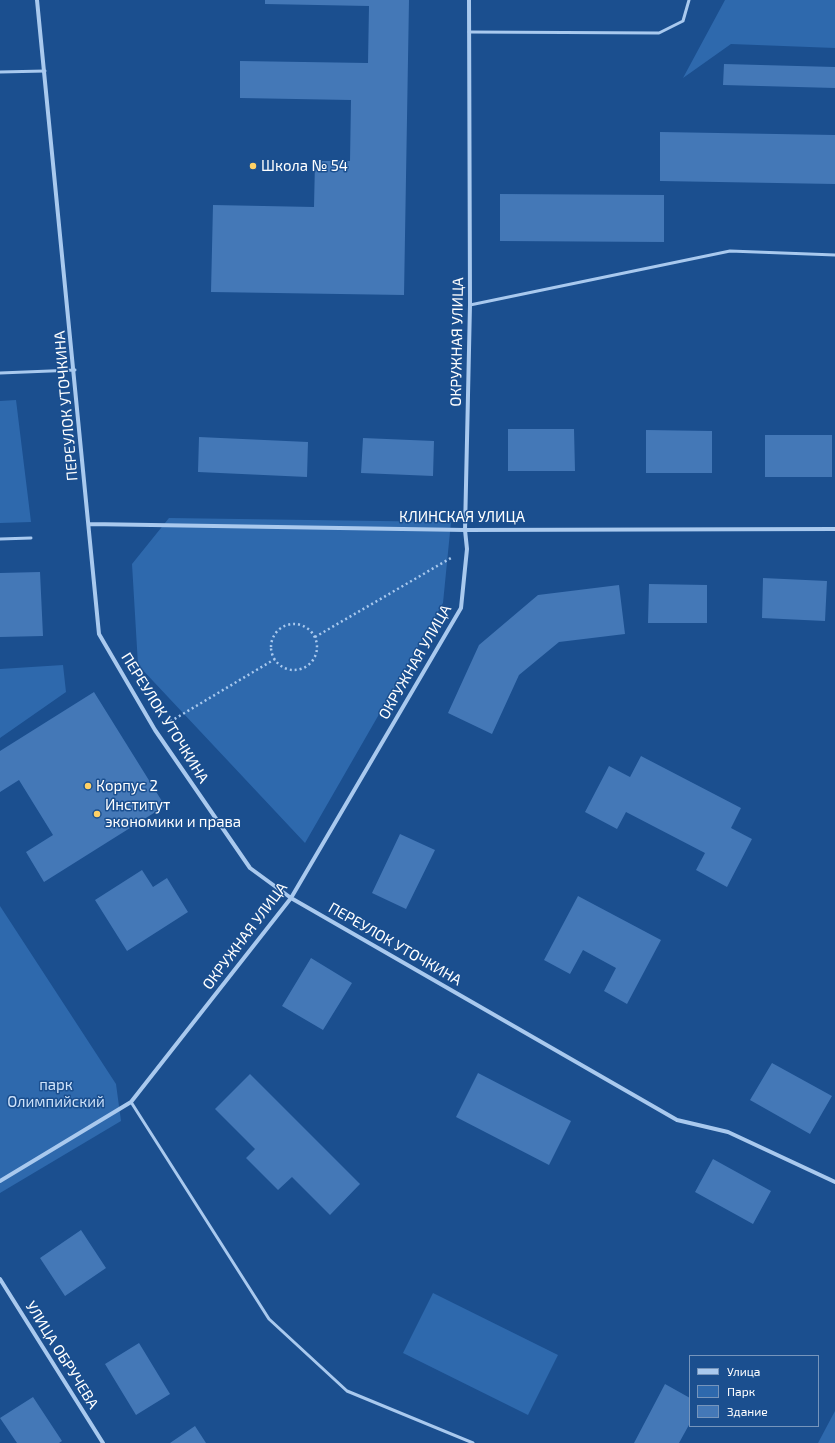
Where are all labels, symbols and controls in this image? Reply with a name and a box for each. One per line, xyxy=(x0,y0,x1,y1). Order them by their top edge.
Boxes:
place label: Школа № 54 xyxy=(261,157,348,175)
marker: Школа № 54 xyxy=(248,161,258,171)
street label: ОКРУЖНАЯ УЛИЦА xyxy=(447,277,467,407)
street label: ПЕРЕУЛОК УТОЧКИНА xyxy=(50,330,82,482)
street label: КЛИНСКАЯ УЛИЦА xyxy=(399,508,525,526)
street label: ОКРУЖНАЯ УЛИЦА xyxy=(375,601,455,723)
street label: ПЕРЕУЛОК УТОЧКИНА xyxy=(117,649,213,787)
place label: Корпус 2 xyxy=(96,777,158,795)
marker: Корпус 2 xyxy=(83,781,93,791)
place label: Институт экономики и права xyxy=(105,796,241,831)
marker: Институт экономики и права xyxy=(92,809,102,819)
street label: ОКРУЖНАЯ УЛИЦА xyxy=(199,879,291,993)
street label: ПЕРЕУЛОК УТОЧКИНА xyxy=(325,899,465,989)
park label: парк Олимпийский xyxy=(7,1076,105,1111)
street label: УЛИЦА ОБРУЧЕВА xyxy=(22,1298,102,1412)
legend xyxy=(689,1355,819,1427)
text: Улица xyxy=(727,1364,760,1378)
text: Парк xyxy=(727,1384,755,1398)
text: Здание xyxy=(727,1404,768,1418)

